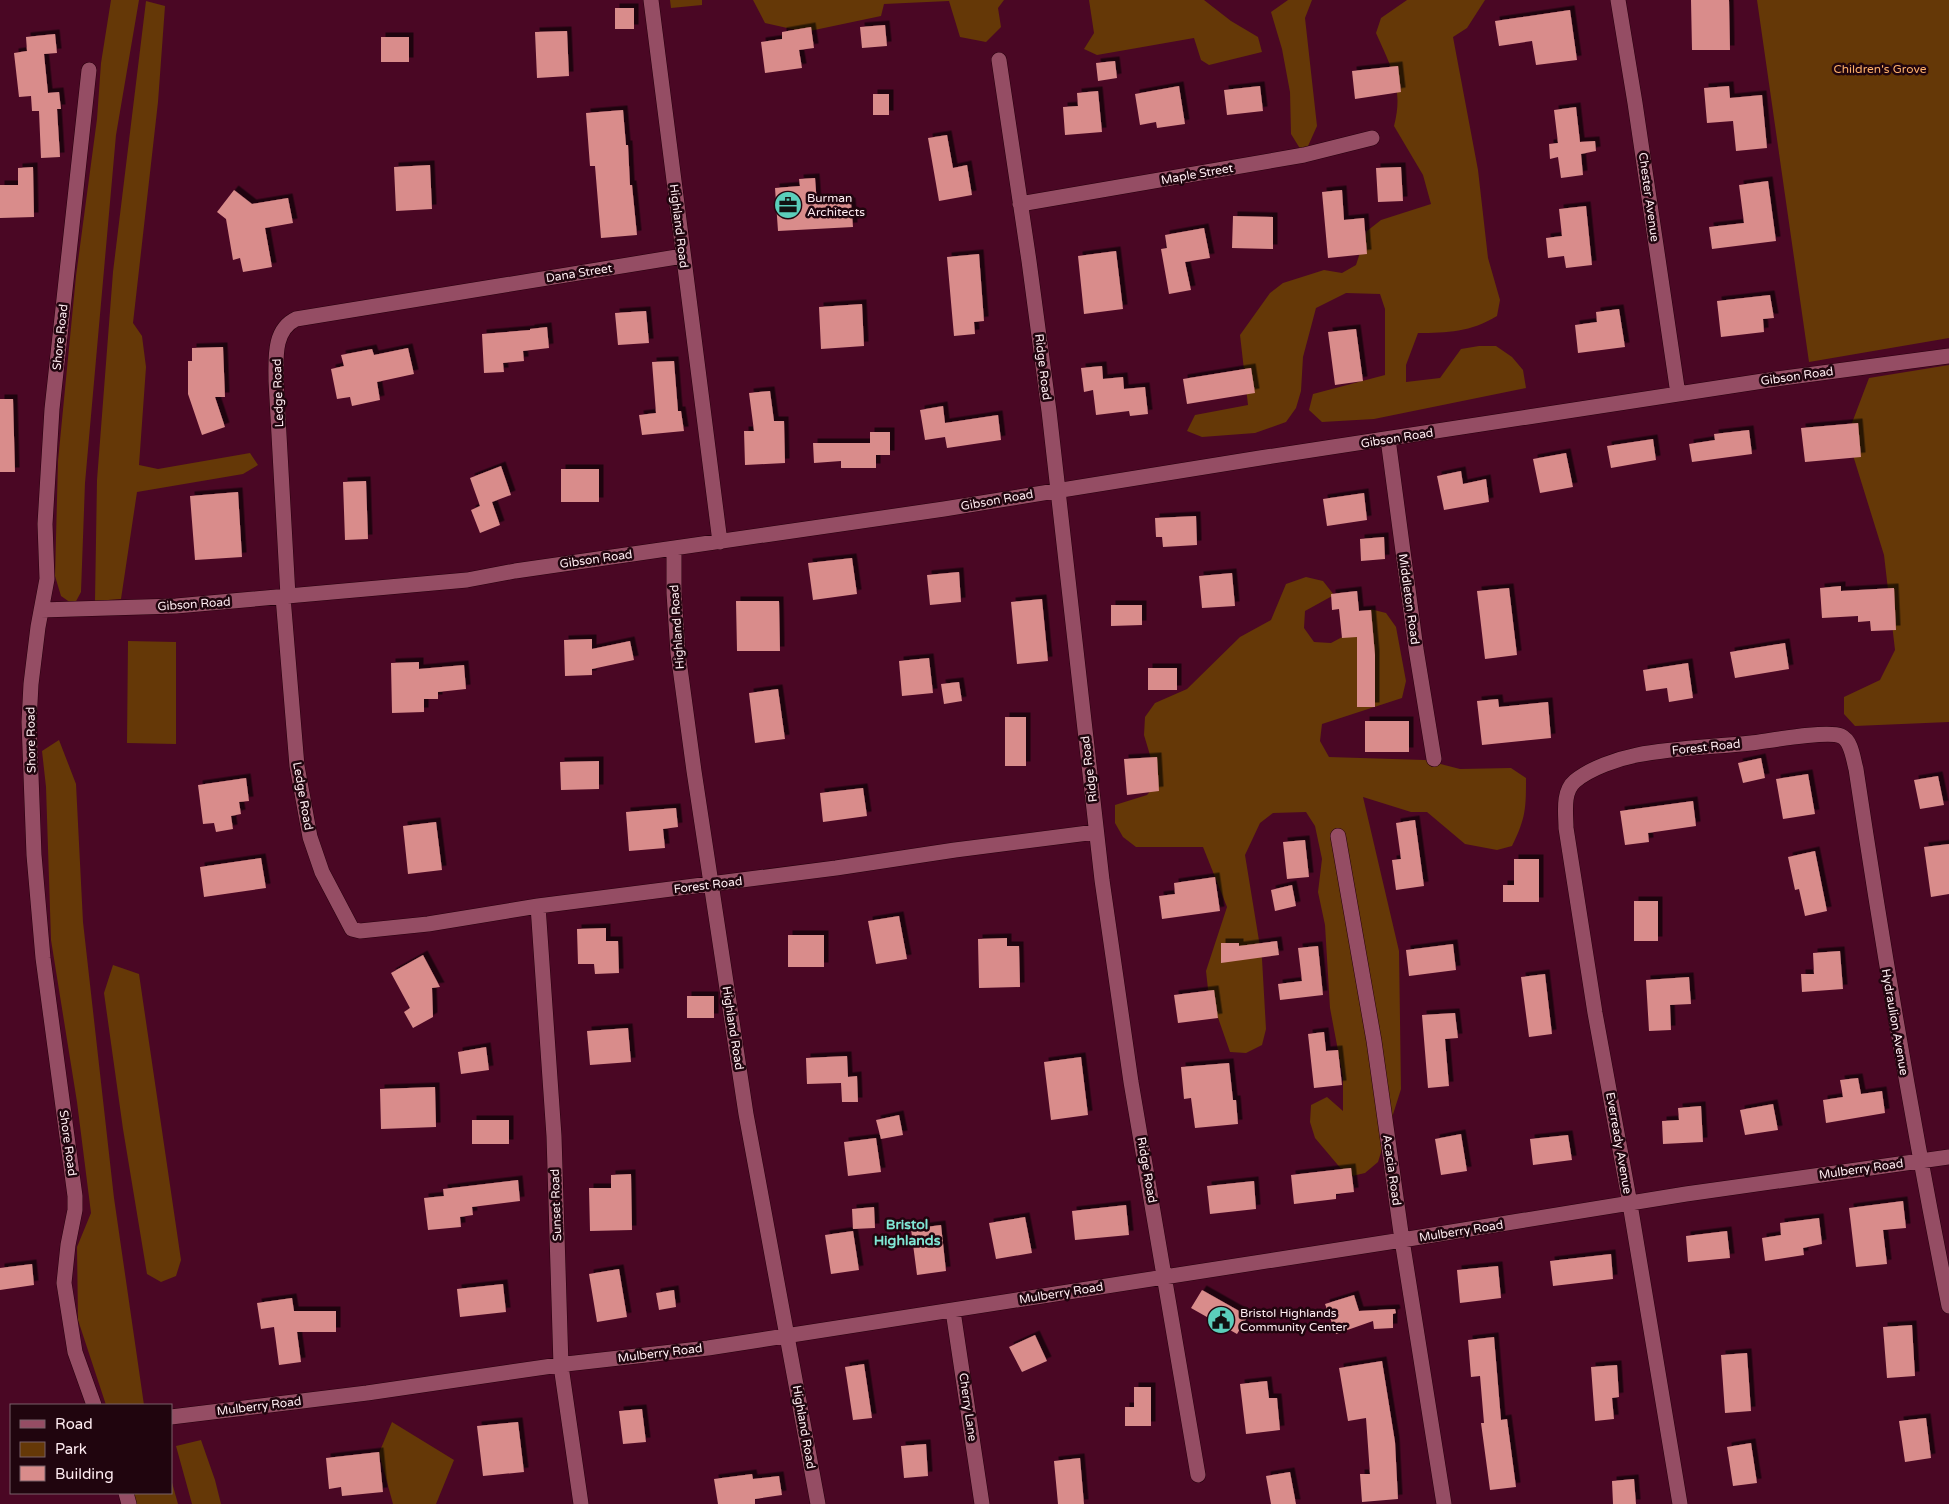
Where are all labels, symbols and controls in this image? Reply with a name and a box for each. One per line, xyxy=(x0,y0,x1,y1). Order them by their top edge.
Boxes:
park label: Children's Grove xyxy=(1833,62,1927,76)
street label: Chester Avenue xyxy=(1636,151,1662,243)
street label: Maple Street xyxy=(1160,161,1235,187)
street label: Highland Road xyxy=(667,183,691,269)
office icon: Burman Architects xyxy=(773,190,803,220)
place label: Burman Architects xyxy=(807,191,865,219)
street label: Dana Street xyxy=(545,261,614,285)
street label: Shore Road xyxy=(50,303,70,371)
street label: Ridge Road xyxy=(1032,333,1054,401)
street label: Ledge Road xyxy=(270,358,286,428)
street label: Gibson Road xyxy=(1760,364,1834,388)
street label: Gibson Road xyxy=(1360,425,1434,451)
street label: Gibson Road xyxy=(960,487,1034,513)
street label: Gibson Road xyxy=(559,547,633,571)
street label: Middleton Road xyxy=(1396,553,1422,645)
street label: Highland Road xyxy=(667,584,687,670)
street label: Gibson Road xyxy=(157,594,231,614)
street label: Shore Road xyxy=(23,707,39,773)
street label: Ridge Road xyxy=(1078,735,1100,803)
street label: Forest Road xyxy=(1671,736,1741,758)
street label: Ledge Road xyxy=(290,761,316,831)
street label: Forest Road xyxy=(673,874,743,896)
street label: Hydraulion Avenue xyxy=(1879,968,1911,1077)
street label: Highland Road xyxy=(719,985,747,1071)
street label: Everready Avenue xyxy=(1603,1091,1635,1195)
street label: Shore Road xyxy=(56,1109,80,1177)
street label: Acacia Road xyxy=(1380,1134,1404,1206)
street label: Ridge Road xyxy=(1134,1136,1160,1204)
street label: Mulberry Road xyxy=(1818,1156,1904,1182)
street label: Sunset Road xyxy=(548,1169,564,1241)
district label: Bristol Highlands xyxy=(874,1216,941,1249)
street label: Mulberry Road xyxy=(1418,1217,1504,1245)
street label: Mulberry Road xyxy=(1018,1279,1104,1307)
public building icon: Bristol Highlands Community Center xyxy=(1206,1305,1236,1335)
place label: Bristol Highlands Community Center xyxy=(1240,1306,1348,1334)
street label: Mulberry Road xyxy=(617,1341,703,1365)
street label: Cherry Lane xyxy=(956,1372,980,1442)
street label: Highland Road xyxy=(790,1384,818,1470)
street label: Mulberry Road xyxy=(216,1394,302,1418)
legend xyxy=(10,1404,172,1494)
text: Road xyxy=(55,1415,93,1433)
text: Park xyxy=(55,1440,87,1458)
text: Building xyxy=(55,1465,114,1483)

